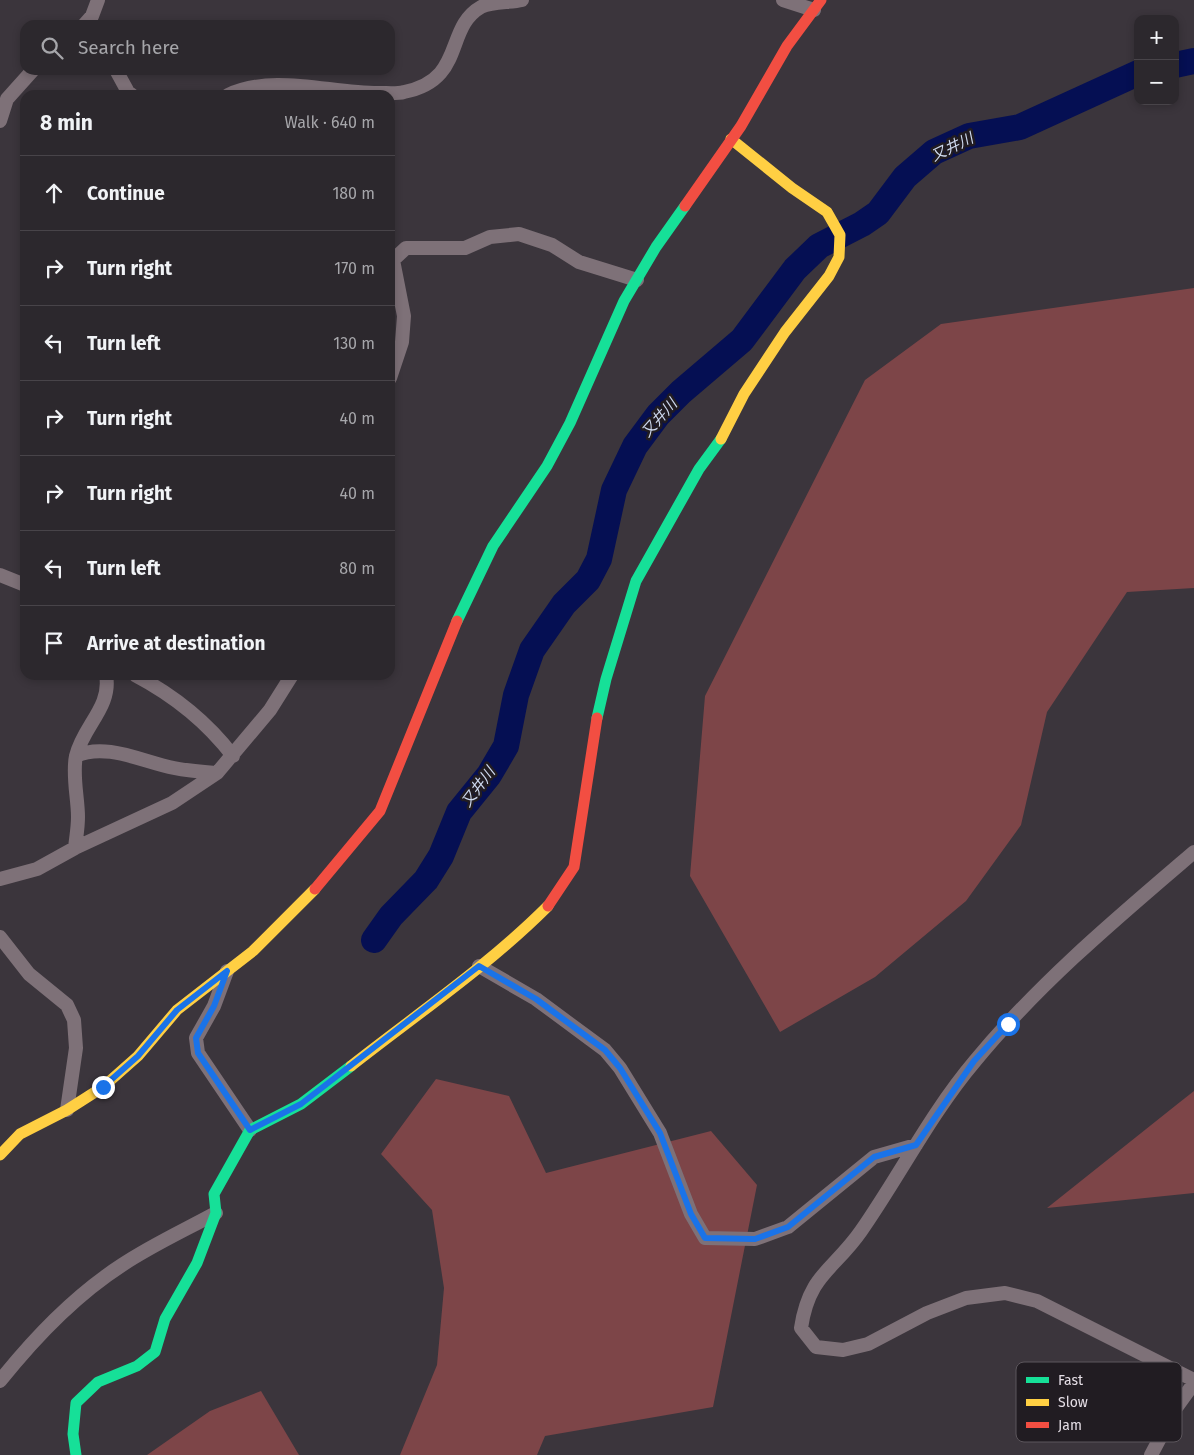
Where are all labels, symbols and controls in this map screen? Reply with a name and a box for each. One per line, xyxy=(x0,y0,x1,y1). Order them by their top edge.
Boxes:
map controls xyxy=(1134,15,1179,105)
button: + xyxy=(1134,15,1179,60)
search box xyxy=(20,20,395,75)
icon: search xyxy=(38,34,66,62)
text: Search here xyxy=(78,36,179,59)
button: − xyxy=(1134,60,1179,105)
text: 8 min xyxy=(40,110,93,136)
text: Walk · 640 m xyxy=(285,113,375,132)
water label: 又井川 xyxy=(928,128,978,165)
icon: ahead xyxy=(40,179,68,207)
text: Continue xyxy=(87,182,165,205)
text: 180 m xyxy=(332,184,375,203)
icon: right xyxy=(40,254,68,282)
text: Turn right xyxy=(87,257,172,280)
text: 170 m xyxy=(334,259,375,278)
icon: left xyxy=(40,329,68,357)
text: Turn left xyxy=(87,332,161,355)
text: 130 m xyxy=(333,334,375,353)
water label: 又井川 xyxy=(637,394,682,441)
icon: right xyxy=(40,404,68,432)
text: Turn right xyxy=(87,407,172,430)
text: 40 m xyxy=(340,409,375,428)
icon: right xyxy=(40,479,68,507)
text: Turn right xyxy=(87,482,172,505)
text: 40 m xyxy=(340,484,375,503)
icon: left xyxy=(40,554,68,582)
text: Turn left xyxy=(87,557,161,580)
text: 80 m xyxy=(339,559,375,578)
icon: arrive xyxy=(40,629,68,657)
text: Arrive at destination xyxy=(87,632,266,655)
water label: 又井川 xyxy=(457,762,500,810)
route start xyxy=(997,1013,1020,1036)
route end xyxy=(92,1076,115,1099)
legend xyxy=(1016,1362,1182,1442)
text: Fast xyxy=(1058,1372,1084,1389)
text: Slow xyxy=(1058,1394,1088,1411)
text: Jam xyxy=(1058,1417,1082,1434)

